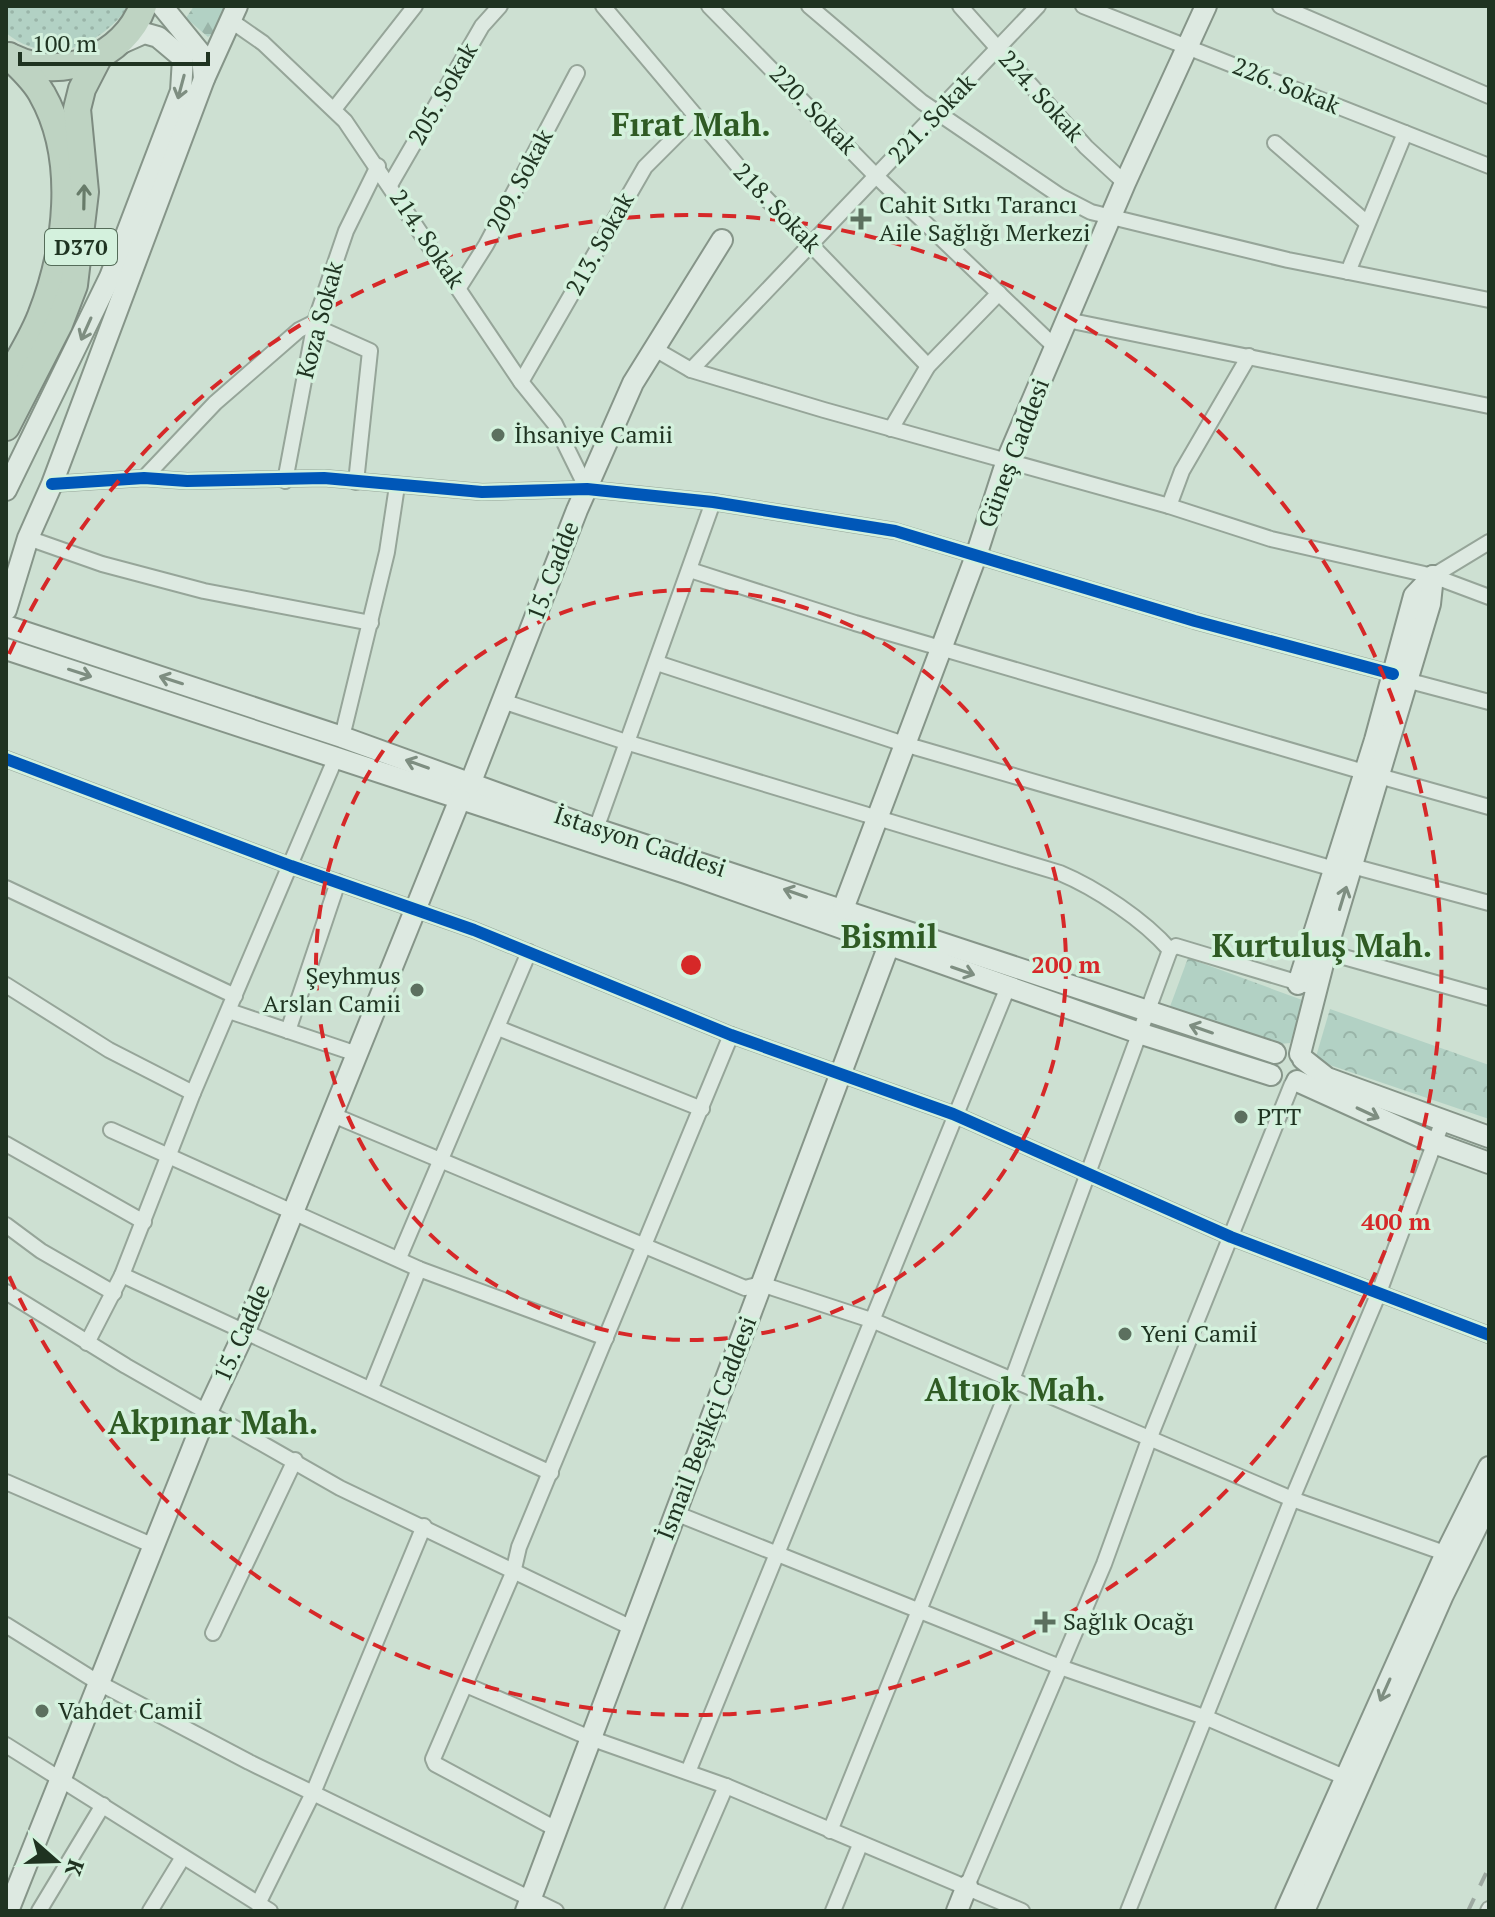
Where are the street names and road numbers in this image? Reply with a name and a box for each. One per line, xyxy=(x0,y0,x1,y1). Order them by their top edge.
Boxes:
street label: 205. Sokak xyxy=(400,36,485,150)
street label: 224. Sokak xyxy=(992,43,1092,148)
street label: 226. Sokak xyxy=(1228,49,1345,121)
street label: 220. Sokak xyxy=(763,58,865,161)
street label: 221. Sokak xyxy=(881,66,982,170)
street label: 209. Sokak xyxy=(478,123,560,238)
street label: 218. Sokak xyxy=(727,156,829,259)
street label: 214. Sokak xyxy=(383,183,473,295)
street label: 213. Sokak xyxy=(558,186,641,301)
road number: D370 xyxy=(45,229,117,265)
street label: Koza Sokak xyxy=(288,257,350,382)
street label: Güneş Caddesi xyxy=(970,374,1056,532)
street label: 15. Cadde xyxy=(519,517,586,625)
street label: İstasyon Caddesi xyxy=(550,798,730,884)
street label: 15. Cadde xyxy=(205,1279,277,1386)
street label: İsmail Beşikçi Caddesi xyxy=(649,1311,763,1544)

